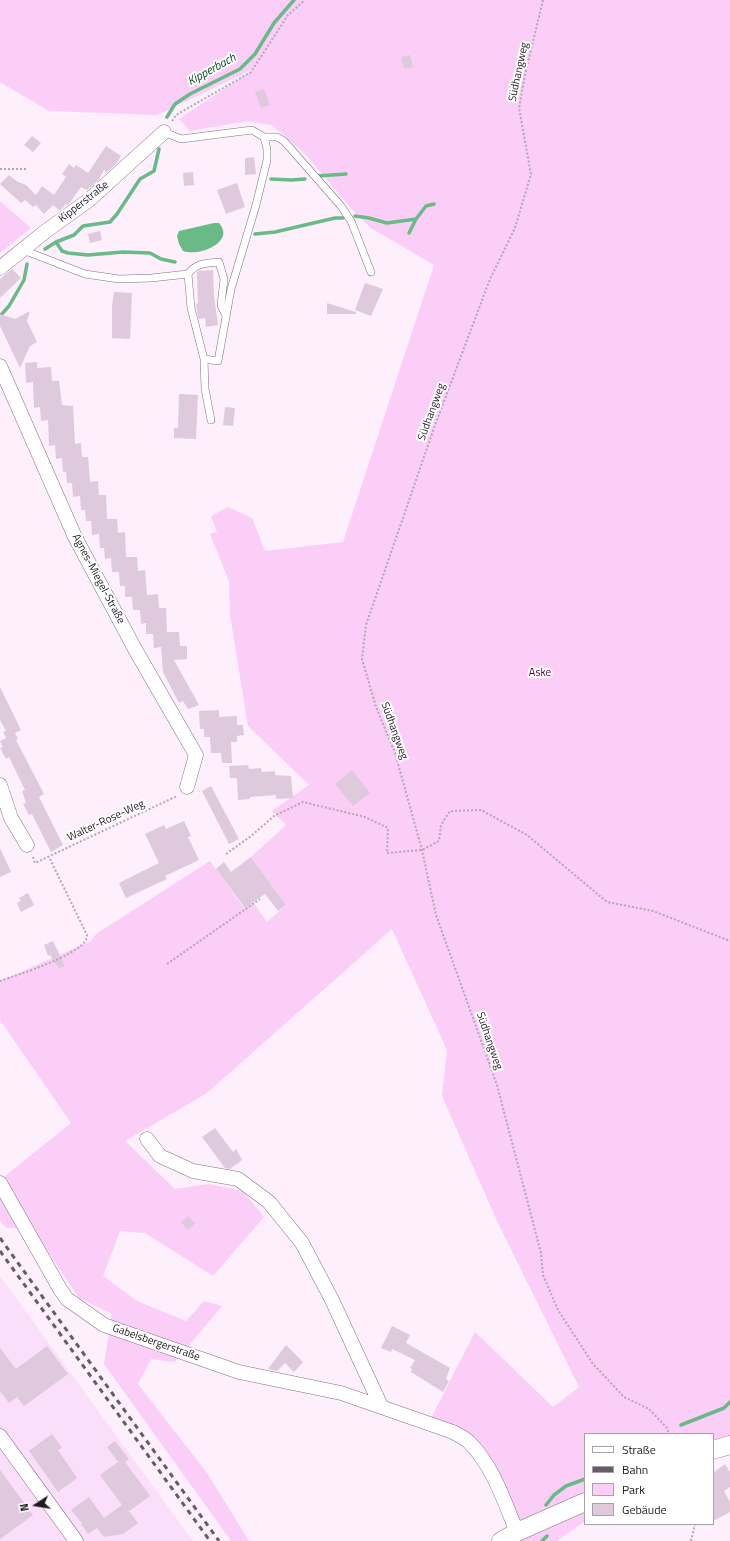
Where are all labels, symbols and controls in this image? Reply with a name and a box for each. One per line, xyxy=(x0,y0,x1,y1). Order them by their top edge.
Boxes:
street label: Südhangweg xyxy=(506,41,532,103)
water label: Kipperbach xyxy=(185,51,239,89)
street label: Kipperstraße xyxy=(56,178,112,226)
street label: Südhangweg xyxy=(416,381,448,443)
street label: Agnes-Miegel-Straße xyxy=(69,532,127,626)
park label: Aske xyxy=(529,666,551,680)
street label: Südhangweg xyxy=(378,700,410,762)
street label: Walter-Rose-Weg xyxy=(65,797,147,845)
street label: Südhangweg xyxy=(473,1010,505,1072)
street label: Gabelsbergerstraße xyxy=(111,1322,201,1364)
legend xyxy=(584,1433,714,1525)
text: Straße xyxy=(622,1440,656,1459)
text: Bahn xyxy=(622,1460,648,1479)
text: Park xyxy=(622,1480,645,1499)
north arrow xyxy=(16,1485,56,1525)
text: Gebäude xyxy=(622,1500,667,1519)
text: N xyxy=(16,1502,33,1513)

